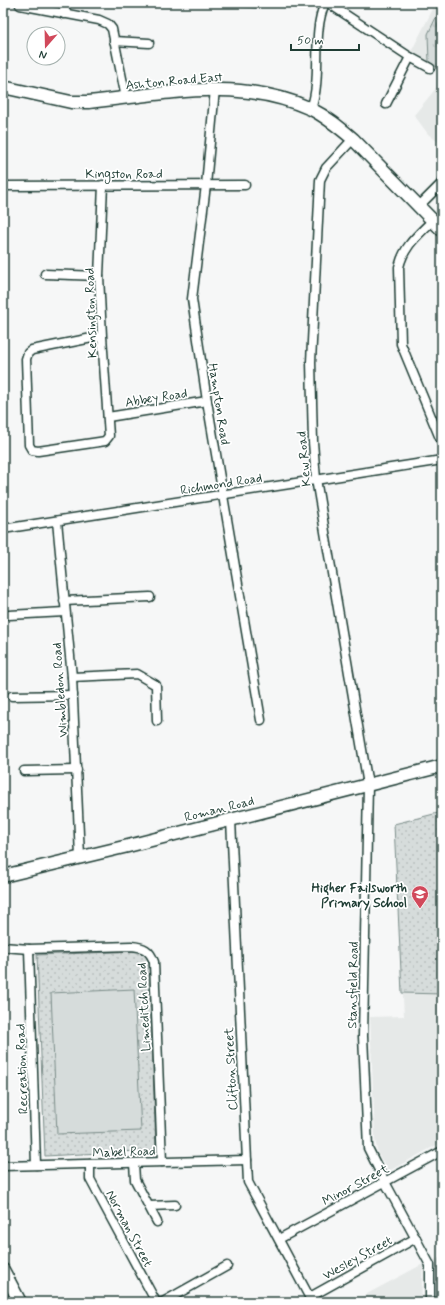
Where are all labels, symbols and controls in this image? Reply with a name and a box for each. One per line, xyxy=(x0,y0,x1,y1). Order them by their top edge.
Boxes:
north arrow xyxy=(26,26,66,66)
scale bar xyxy=(291,26,359,52)
text: 50 m xyxy=(297,33,324,49)
text: N xyxy=(37,47,49,62)
street label: Ashton Road East xyxy=(125,69,223,94)
street label: Kingston Road xyxy=(85,166,163,184)
street label: Kensington Road xyxy=(81,267,104,358)
street label: Hampton Road xyxy=(204,362,233,446)
street label: Abbey Road xyxy=(124,385,189,412)
street label: Kew Road xyxy=(294,430,315,487)
street label: Richmond Road xyxy=(179,470,263,499)
street label: Wimbledon Road xyxy=(49,642,72,738)
street label: Roman Road xyxy=(183,793,256,826)
place label: Higher Failsworth Primary School xyxy=(312,880,407,912)
school or university icon: Higher Failsworth Primary School xyxy=(410,884,430,909)
street label: Stansfield Road xyxy=(344,941,363,1029)
street label: Limeditch Road xyxy=(134,962,155,1052)
street label: Recreation Road xyxy=(12,1023,33,1115)
street label: Clifton Street xyxy=(221,1026,242,1111)
street label: Mabel Road xyxy=(92,1143,156,1162)
street label: Minor Street xyxy=(319,1160,392,1210)
street label: Norman Street xyxy=(101,1187,156,1270)
street label: Wesley Street xyxy=(320,1232,396,1284)

